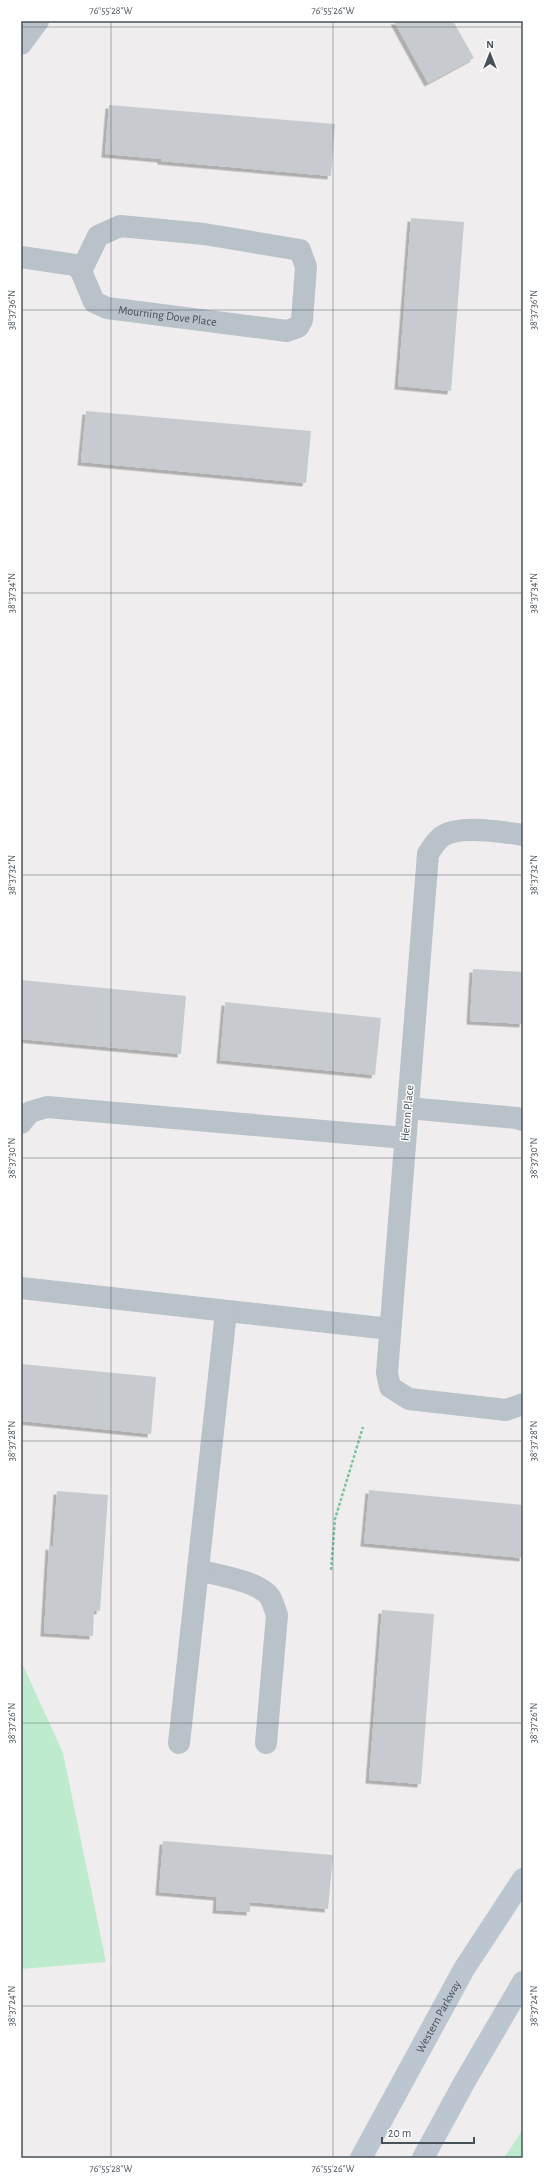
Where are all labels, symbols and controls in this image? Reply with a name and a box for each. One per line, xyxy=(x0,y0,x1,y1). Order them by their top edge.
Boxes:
text: 76°55'28"W xyxy=(90,6,133,16)
text: 76°55'26"W xyxy=(312,6,355,16)
north arrow xyxy=(470,34,510,74)
text: N xyxy=(486,39,494,50)
text: 38°37'36"N xyxy=(7,290,17,330)
text: 38°37'36"N xyxy=(529,290,539,330)
street label: Mourning Dove Place xyxy=(118,303,217,328)
text: 38°37'34"N xyxy=(7,573,17,613)
text: 38°37'34"N xyxy=(529,573,539,613)
text: 38°37'32"N xyxy=(7,855,17,895)
text: 38°37'32"N xyxy=(529,855,539,895)
street label: Heron Place xyxy=(399,1084,415,1142)
text: 38°37'30"N xyxy=(7,1138,17,1178)
text: 38°37'30"N xyxy=(529,1138,539,1178)
text: 38°37'28"N xyxy=(7,1421,17,1461)
text: 38°37'28"N xyxy=(529,1421,539,1461)
text: 38°37'26"N xyxy=(7,1703,17,1743)
text: 38°37'26"N xyxy=(529,1703,539,1743)
street label: Western Parkway xyxy=(413,1978,463,2055)
text: 38°37'24"N xyxy=(7,1986,17,2026)
text: 38°37'24"N xyxy=(529,1986,539,2026)
scale bar xyxy=(382,2119,474,2145)
text: 20 m xyxy=(388,2127,411,2139)
text: 76°55'28"W xyxy=(90,2164,133,2174)
text: 76°55'26"W xyxy=(312,2164,355,2174)

